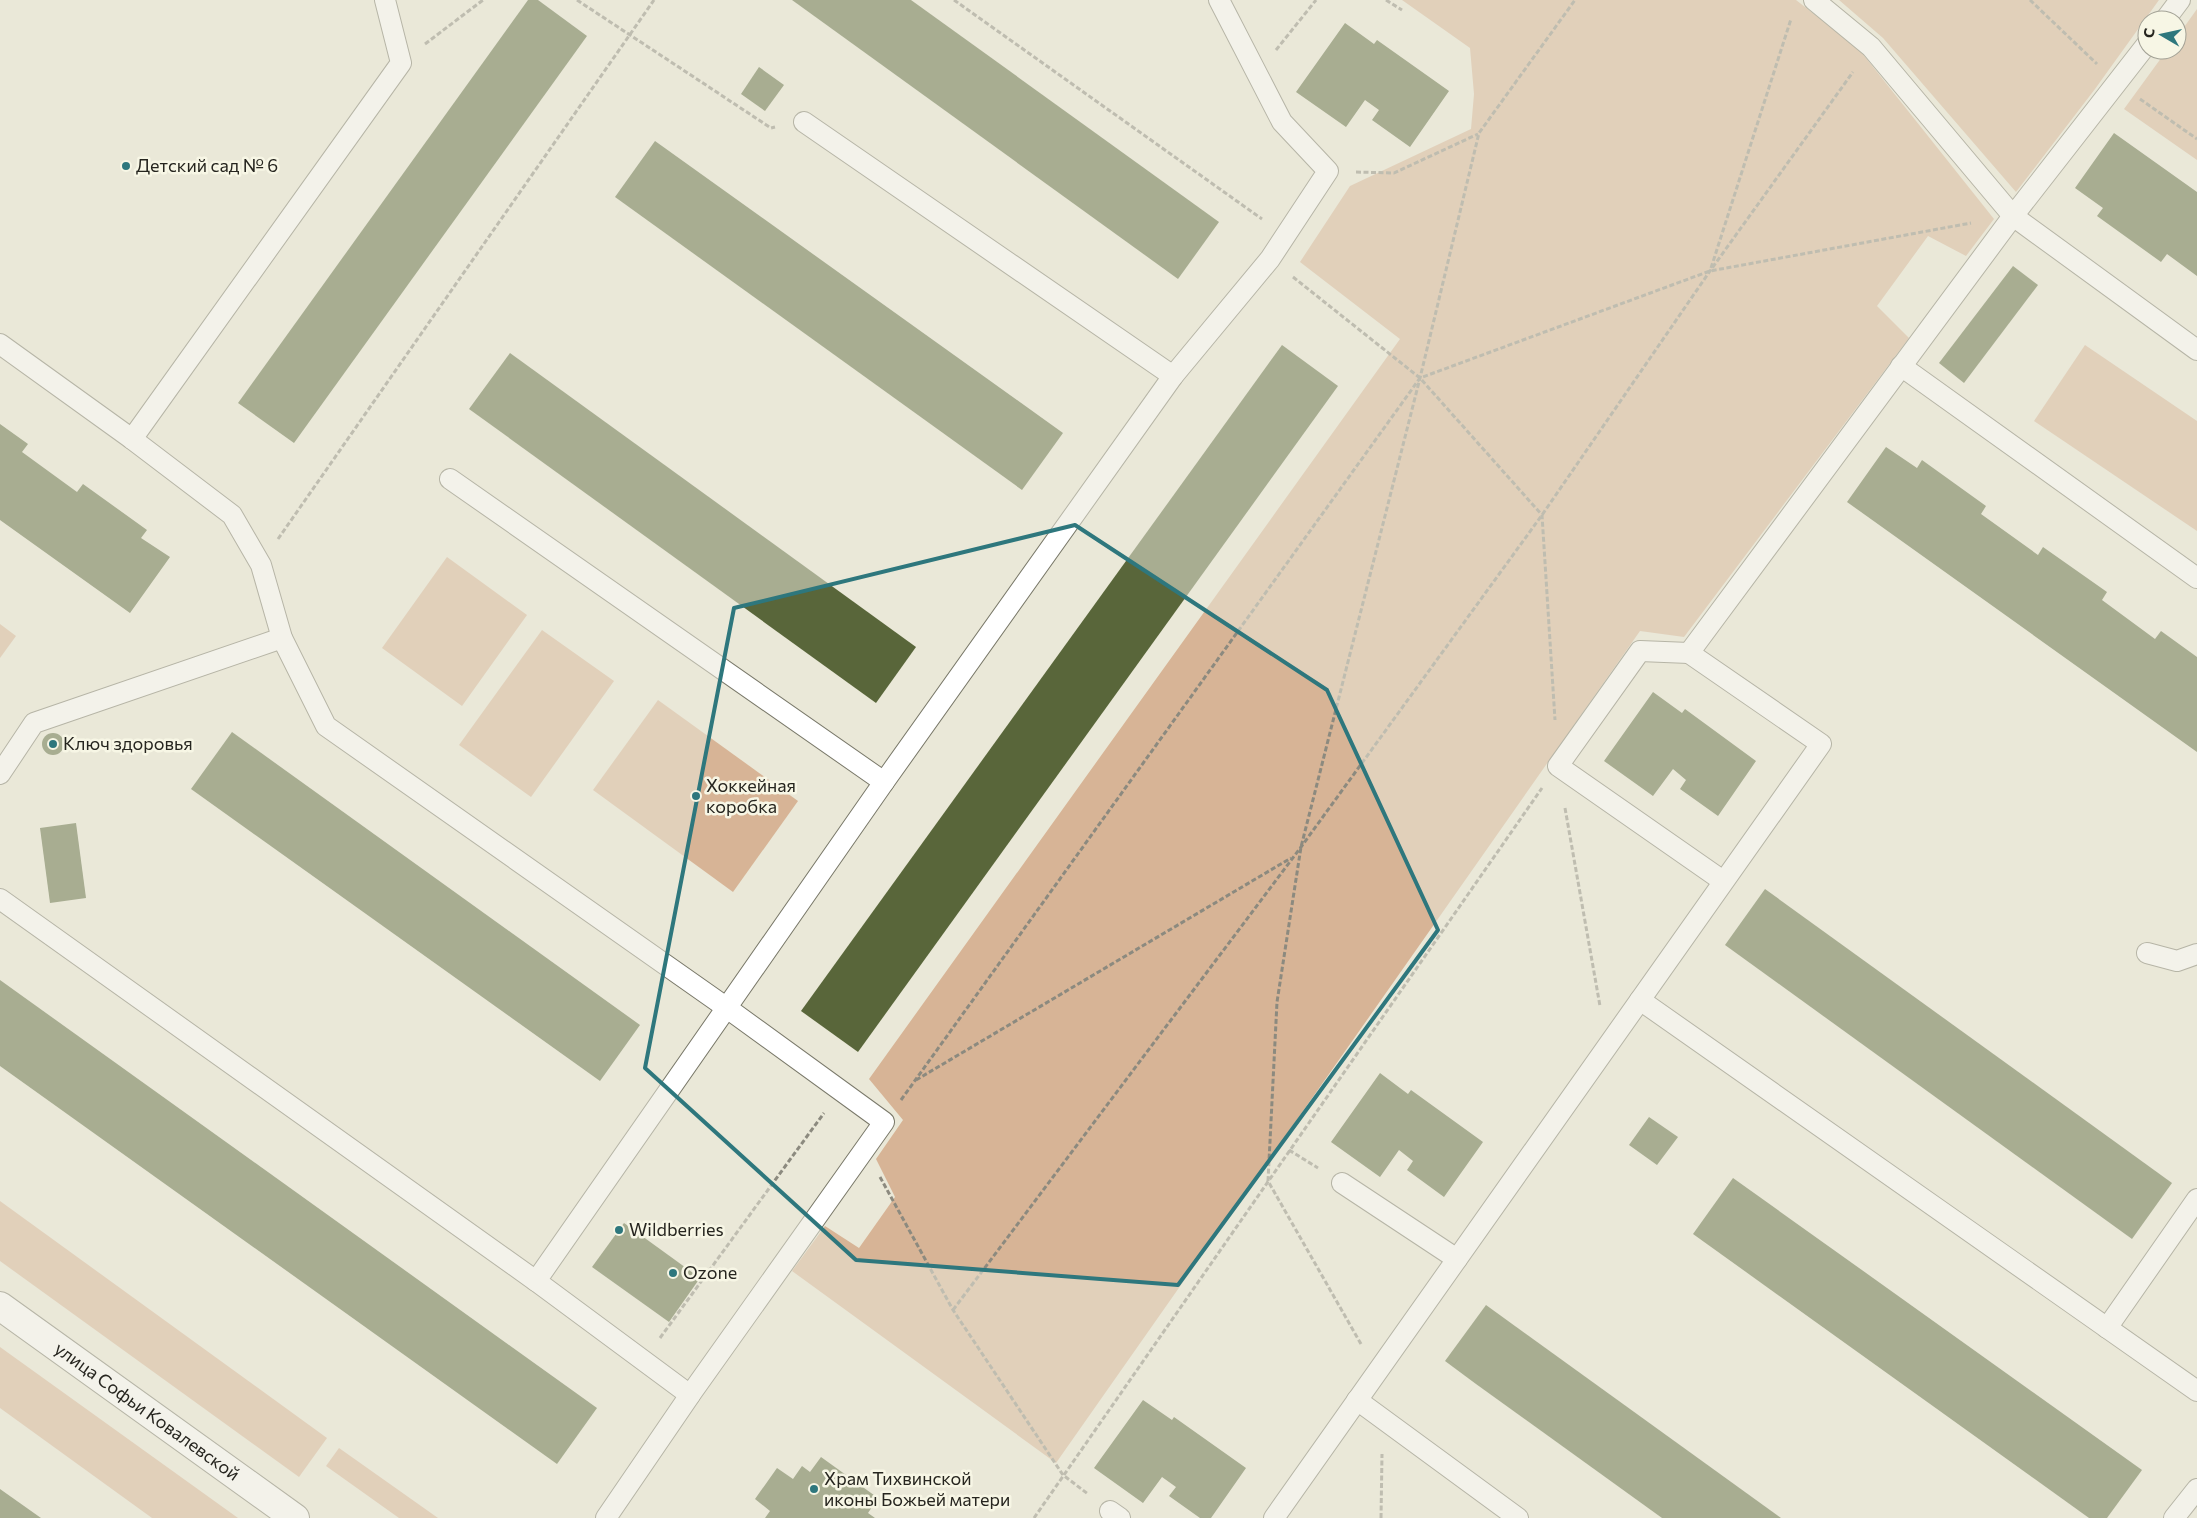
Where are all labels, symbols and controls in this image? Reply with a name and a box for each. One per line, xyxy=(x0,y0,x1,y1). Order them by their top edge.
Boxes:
north arrow xyxy=(2137,10,2187,60)
text: С xyxy=(2140,27,2158,39)
place label: Детский сад № 6 xyxy=(136,154,278,176)
marker: Детский сад № 6 xyxy=(120,160,132,172)
place label: Ключ здоровья xyxy=(63,732,193,754)
marker: Ключ здоровья xyxy=(47,738,59,750)
place label: Хоккейная коробка xyxy=(706,774,796,817)
marker: Хоккейная коробка xyxy=(690,790,702,802)
place label: Wildberries xyxy=(629,1218,724,1240)
marker: Wildberries xyxy=(613,1224,625,1236)
place label: Ozone xyxy=(683,1261,737,1283)
marker: Ozone xyxy=(667,1267,679,1279)
street label: улица Софьи Ковалевской xyxy=(51,1337,244,1485)
place label: Храм Тихвинской иконы Божьей матери xyxy=(824,1467,1010,1510)
marker: Храм Тихвинской иконы Божьей матери xyxy=(808,1483,820,1495)

